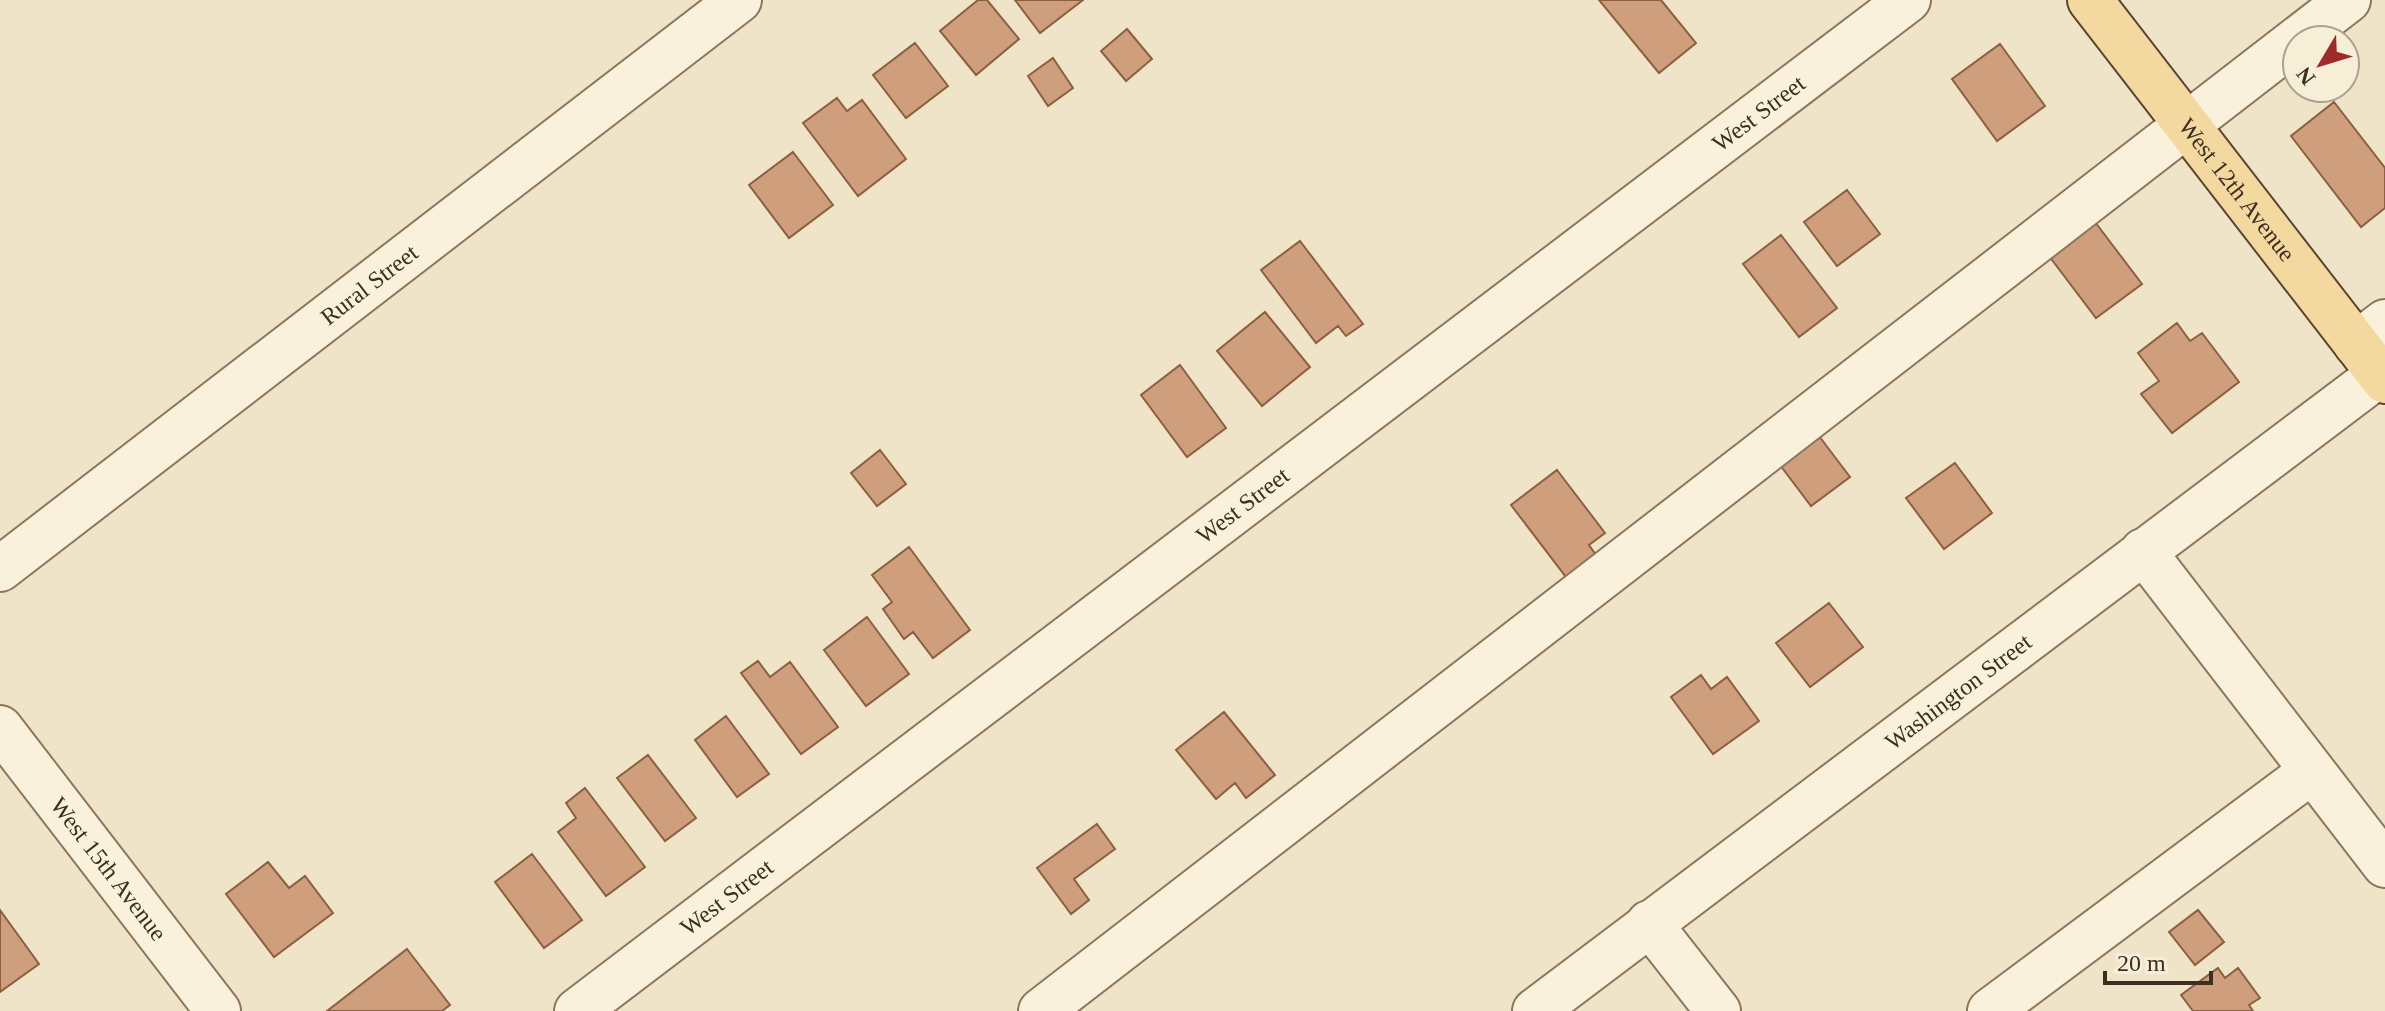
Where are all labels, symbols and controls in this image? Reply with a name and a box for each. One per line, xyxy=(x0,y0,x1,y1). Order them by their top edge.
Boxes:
north arrow xyxy=(2281,24,2361,104)
text: N xyxy=(2291,62,2320,90)
street label: West Street xyxy=(1707,70,1810,157)
street label: West 12th Avenue xyxy=(2174,113,2300,266)
street label: Rural Street xyxy=(316,239,423,330)
street label: West Street xyxy=(1191,462,1294,549)
street label: Washington Street xyxy=(1880,628,2037,755)
street label: West 15th Avenue xyxy=(45,792,172,946)
street label: West Street xyxy=(675,854,778,941)
scale bar xyxy=(2105,935,2211,985)
text: 20 m xyxy=(2117,950,2166,976)

